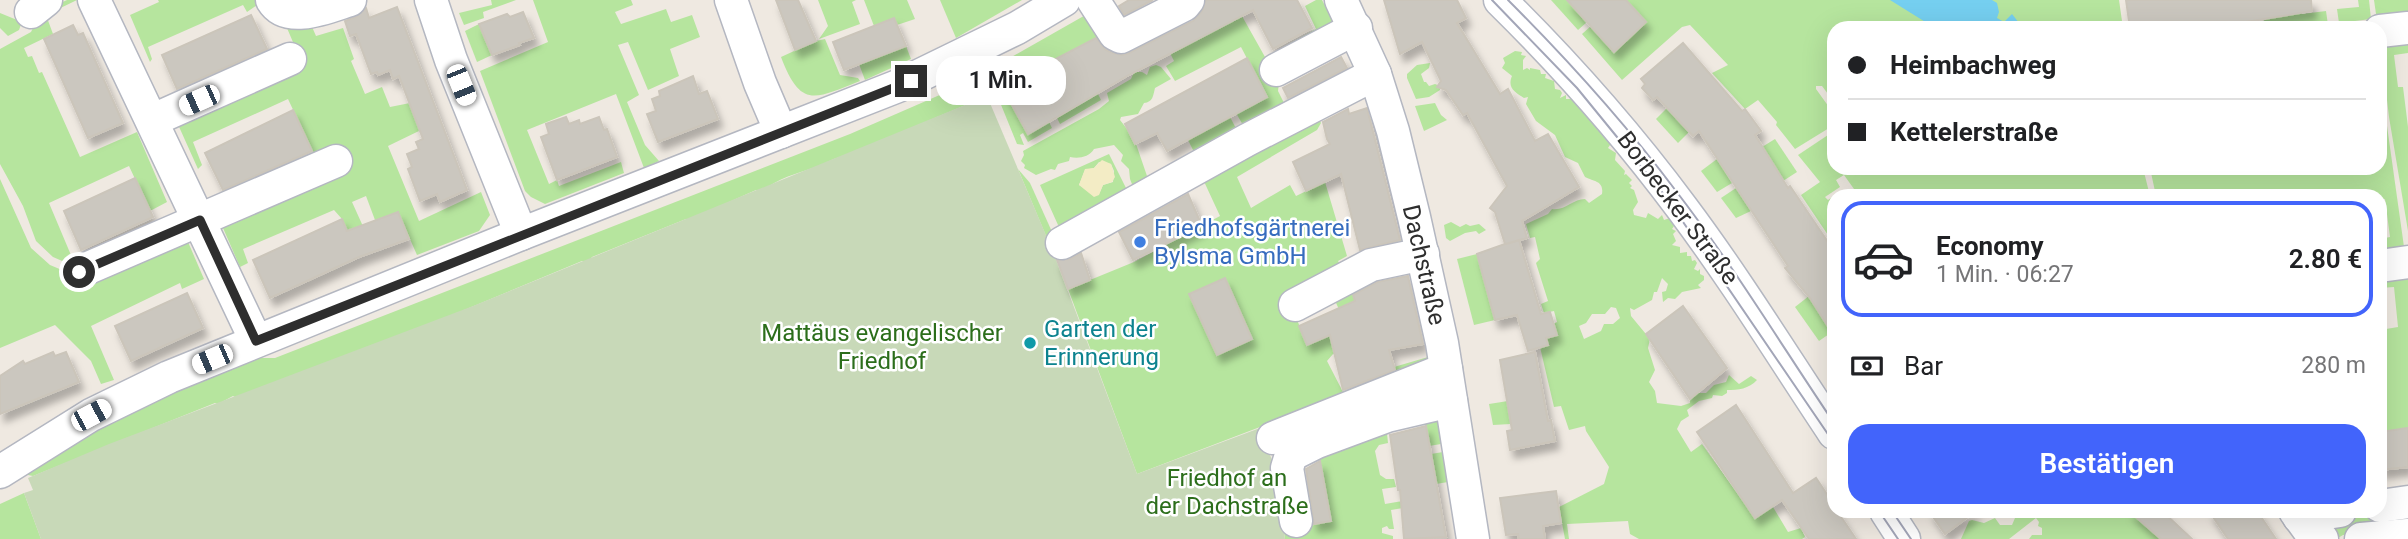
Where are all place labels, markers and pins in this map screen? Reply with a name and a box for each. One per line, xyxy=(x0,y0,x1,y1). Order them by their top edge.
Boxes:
place label: Friedhofsgärtnerei Bylsma GmbH xyxy=(1154,214,1350,270)
marker: Friedhofsgärtnerei Bylsma GmbH xyxy=(1132,234,1148,250)
place label: Garten der Erinnerung xyxy=(1044,315,1159,371)
marker: Garten der Erinnerung xyxy=(1022,335,1038,351)

